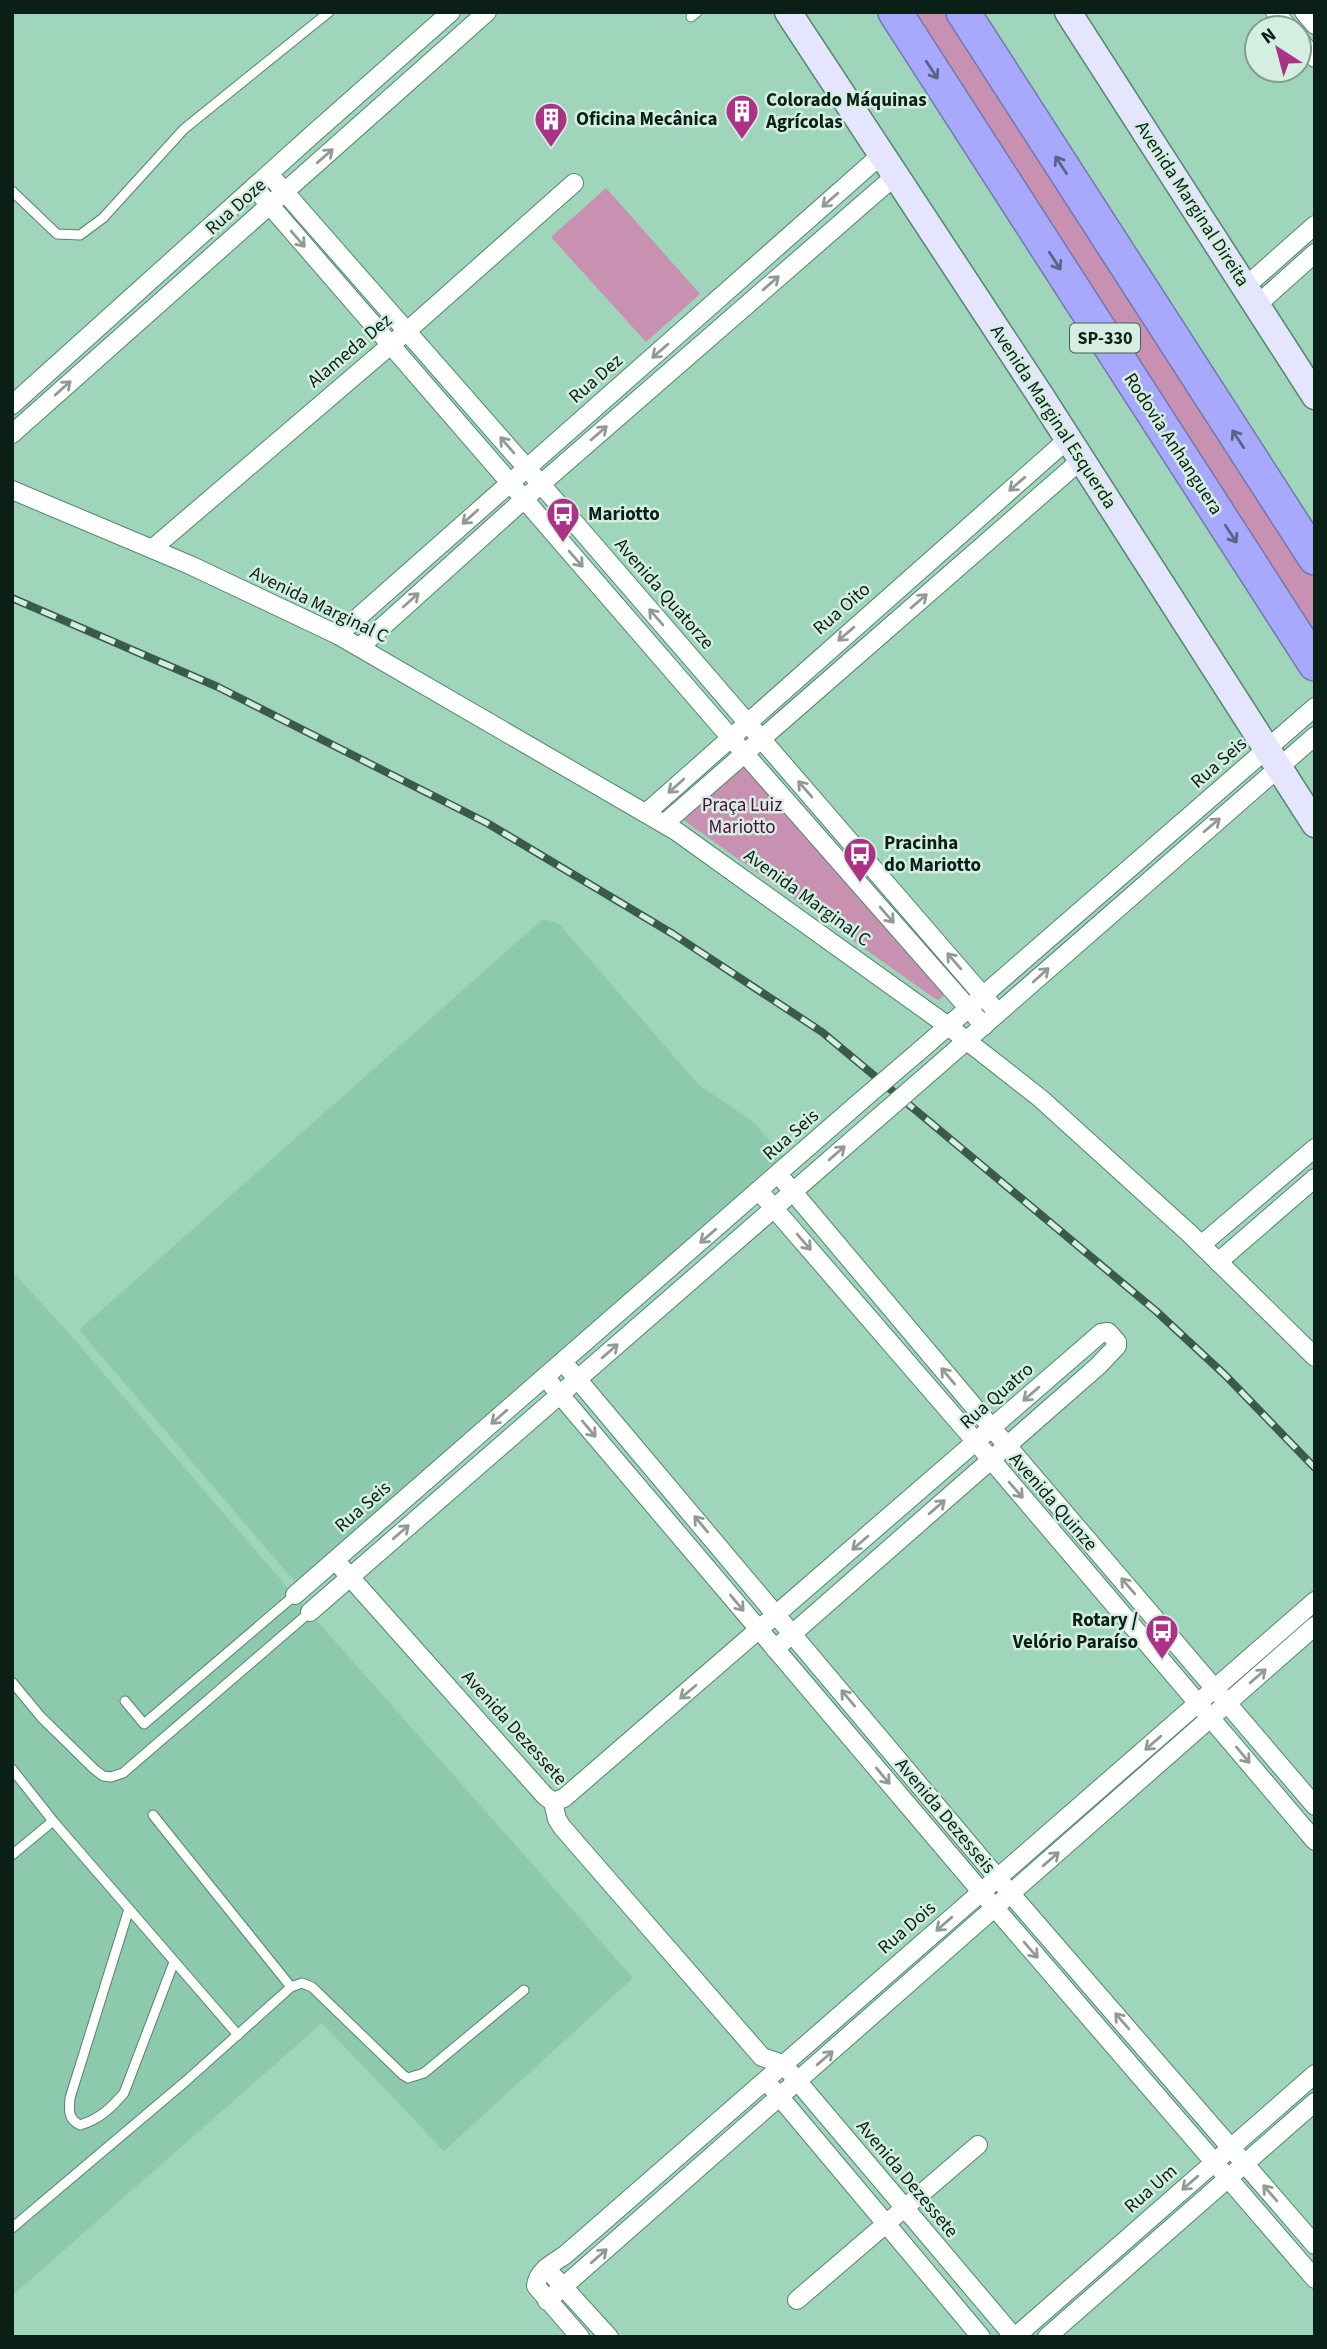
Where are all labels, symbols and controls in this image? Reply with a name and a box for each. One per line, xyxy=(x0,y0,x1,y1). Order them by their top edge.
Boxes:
north arrow xyxy=(1243,14,1313,84)
text: N xyxy=(1256,22,1282,51)
one-way arrow xyxy=(925,59,939,79)
place label: Colorado Máquinas Agrícolas xyxy=(765,87,927,136)
building icon: Colorado Máquinas Agrícolas xyxy=(723,92,761,141)
building icon: Oficina Mecânica xyxy=(532,100,570,149)
place label: Oficina Mecânica xyxy=(576,106,717,133)
street label: Avenida Marginal Direita xyxy=(1128,116,1256,292)
one-way arrow xyxy=(316,148,334,164)
one-way arrow xyxy=(1054,156,1068,176)
street label: Rua Doze xyxy=(200,172,272,242)
one-way arrow xyxy=(821,192,839,208)
one-way arrow xyxy=(290,230,306,248)
one-way arrow xyxy=(1047,251,1062,270)
one-way arrow xyxy=(762,275,780,291)
street label: Alameda Dez xyxy=(302,308,398,394)
street label: Avenida Marginal Esquerda xyxy=(983,320,1123,514)
road number: SP-330 xyxy=(1070,324,1140,352)
one-way arrow xyxy=(651,343,669,359)
street label: Rua Dez xyxy=(563,348,629,410)
street label: Rodovia Anhanguera xyxy=(1117,368,1229,520)
one-way arrow xyxy=(54,380,71,397)
one-way arrow xyxy=(590,425,608,441)
one-way arrow xyxy=(1231,430,1245,449)
one-way arrow xyxy=(499,437,515,455)
one-way arrow xyxy=(1008,476,1026,492)
bus stop icon: Mariotto xyxy=(544,495,582,544)
place label: Mariotto xyxy=(588,501,660,528)
one-way arrow xyxy=(461,509,479,525)
one-way arrow xyxy=(1225,524,1239,544)
street label: Avenida Quatorze xyxy=(608,532,720,656)
one-way arrow xyxy=(568,549,584,567)
street label: Avenida Marginal C xyxy=(245,560,393,650)
street label: Rua Oito xyxy=(807,576,877,642)
one-way arrow xyxy=(402,592,419,609)
one-way arrow xyxy=(910,593,928,609)
one-way arrow xyxy=(648,608,664,626)
one-way arrow xyxy=(837,626,855,642)
street label: Rua Seis xyxy=(1185,731,1253,795)
one-way arrow xyxy=(668,777,685,794)
one-way arrow xyxy=(797,780,813,798)
park label: Praça Luiz Mariotto xyxy=(702,792,782,841)
one-way arrow xyxy=(1202,817,1220,833)
place label: Pracinha do Mariotto xyxy=(884,830,981,879)
bus stop icon: Pracinha do Mariotto xyxy=(841,835,879,884)
street label: Avenida Marginal C xyxy=(738,843,876,953)
one-way arrow xyxy=(879,905,895,923)
one-way arrow xyxy=(946,952,962,970)
one-way arrow xyxy=(1031,967,1049,983)
street label: Rua Seis xyxy=(757,1103,825,1167)
one-way arrow xyxy=(828,1145,846,1161)
one-way arrow xyxy=(700,1227,717,1244)
one-way arrow xyxy=(796,1233,812,1251)
one-way arrow xyxy=(601,1343,619,1359)
street label: Rua Quatro xyxy=(954,1356,1040,1436)
one-way arrow xyxy=(940,1368,956,1386)
one-way arrow xyxy=(1023,1386,1041,1402)
one-way arrow xyxy=(491,1409,509,1425)
one-way arrow xyxy=(581,1420,597,1438)
street label: Avenida Quinze xyxy=(1003,1447,1103,1557)
street label: Rua Seis xyxy=(329,1475,397,1539)
one-way arrow xyxy=(1008,1480,1024,1498)
one-way arrow xyxy=(928,1499,946,1515)
one-way arrow xyxy=(693,1516,709,1534)
one-way arrow xyxy=(392,1524,410,1540)
one-way arrow xyxy=(851,1535,869,1551)
one-way arrow xyxy=(1120,1578,1136,1596)
one-way arrow xyxy=(729,1593,745,1611)
place label: Rotary / Velório Paraíso xyxy=(1012,1607,1138,1656)
bus stop icon: Rotary / Velório Paraíso xyxy=(1143,1612,1181,1661)
street label: Avenida Dezessete xyxy=(455,1665,573,1791)
one-way arrow xyxy=(1249,1668,1267,1684)
one-way arrow xyxy=(679,1684,697,1700)
one-way arrow xyxy=(840,1689,856,1707)
one-way arrow xyxy=(1144,1735,1162,1751)
one-way arrow xyxy=(1235,1746,1251,1764)
street label: Avenida Dezesseis xyxy=(888,1752,1002,1880)
one-way arrow xyxy=(876,1767,891,1785)
one-way arrow xyxy=(1042,1851,1060,1867)
street label: Rua Dois xyxy=(872,1895,942,1961)
one-way arrow xyxy=(935,1916,953,1932)
one-way arrow xyxy=(1023,1940,1039,1958)
one-way arrow xyxy=(1114,2012,1130,2030)
one-way arrow xyxy=(816,2050,834,2066)
street label: Avenida Dezessete xyxy=(850,2114,964,2244)
street label: Rua Um xyxy=(1119,2158,1183,2220)
one-way arrow xyxy=(1182,2175,1199,2192)
one-way arrow xyxy=(1262,2185,1278,2203)
one-way arrow xyxy=(589,2249,607,2265)

